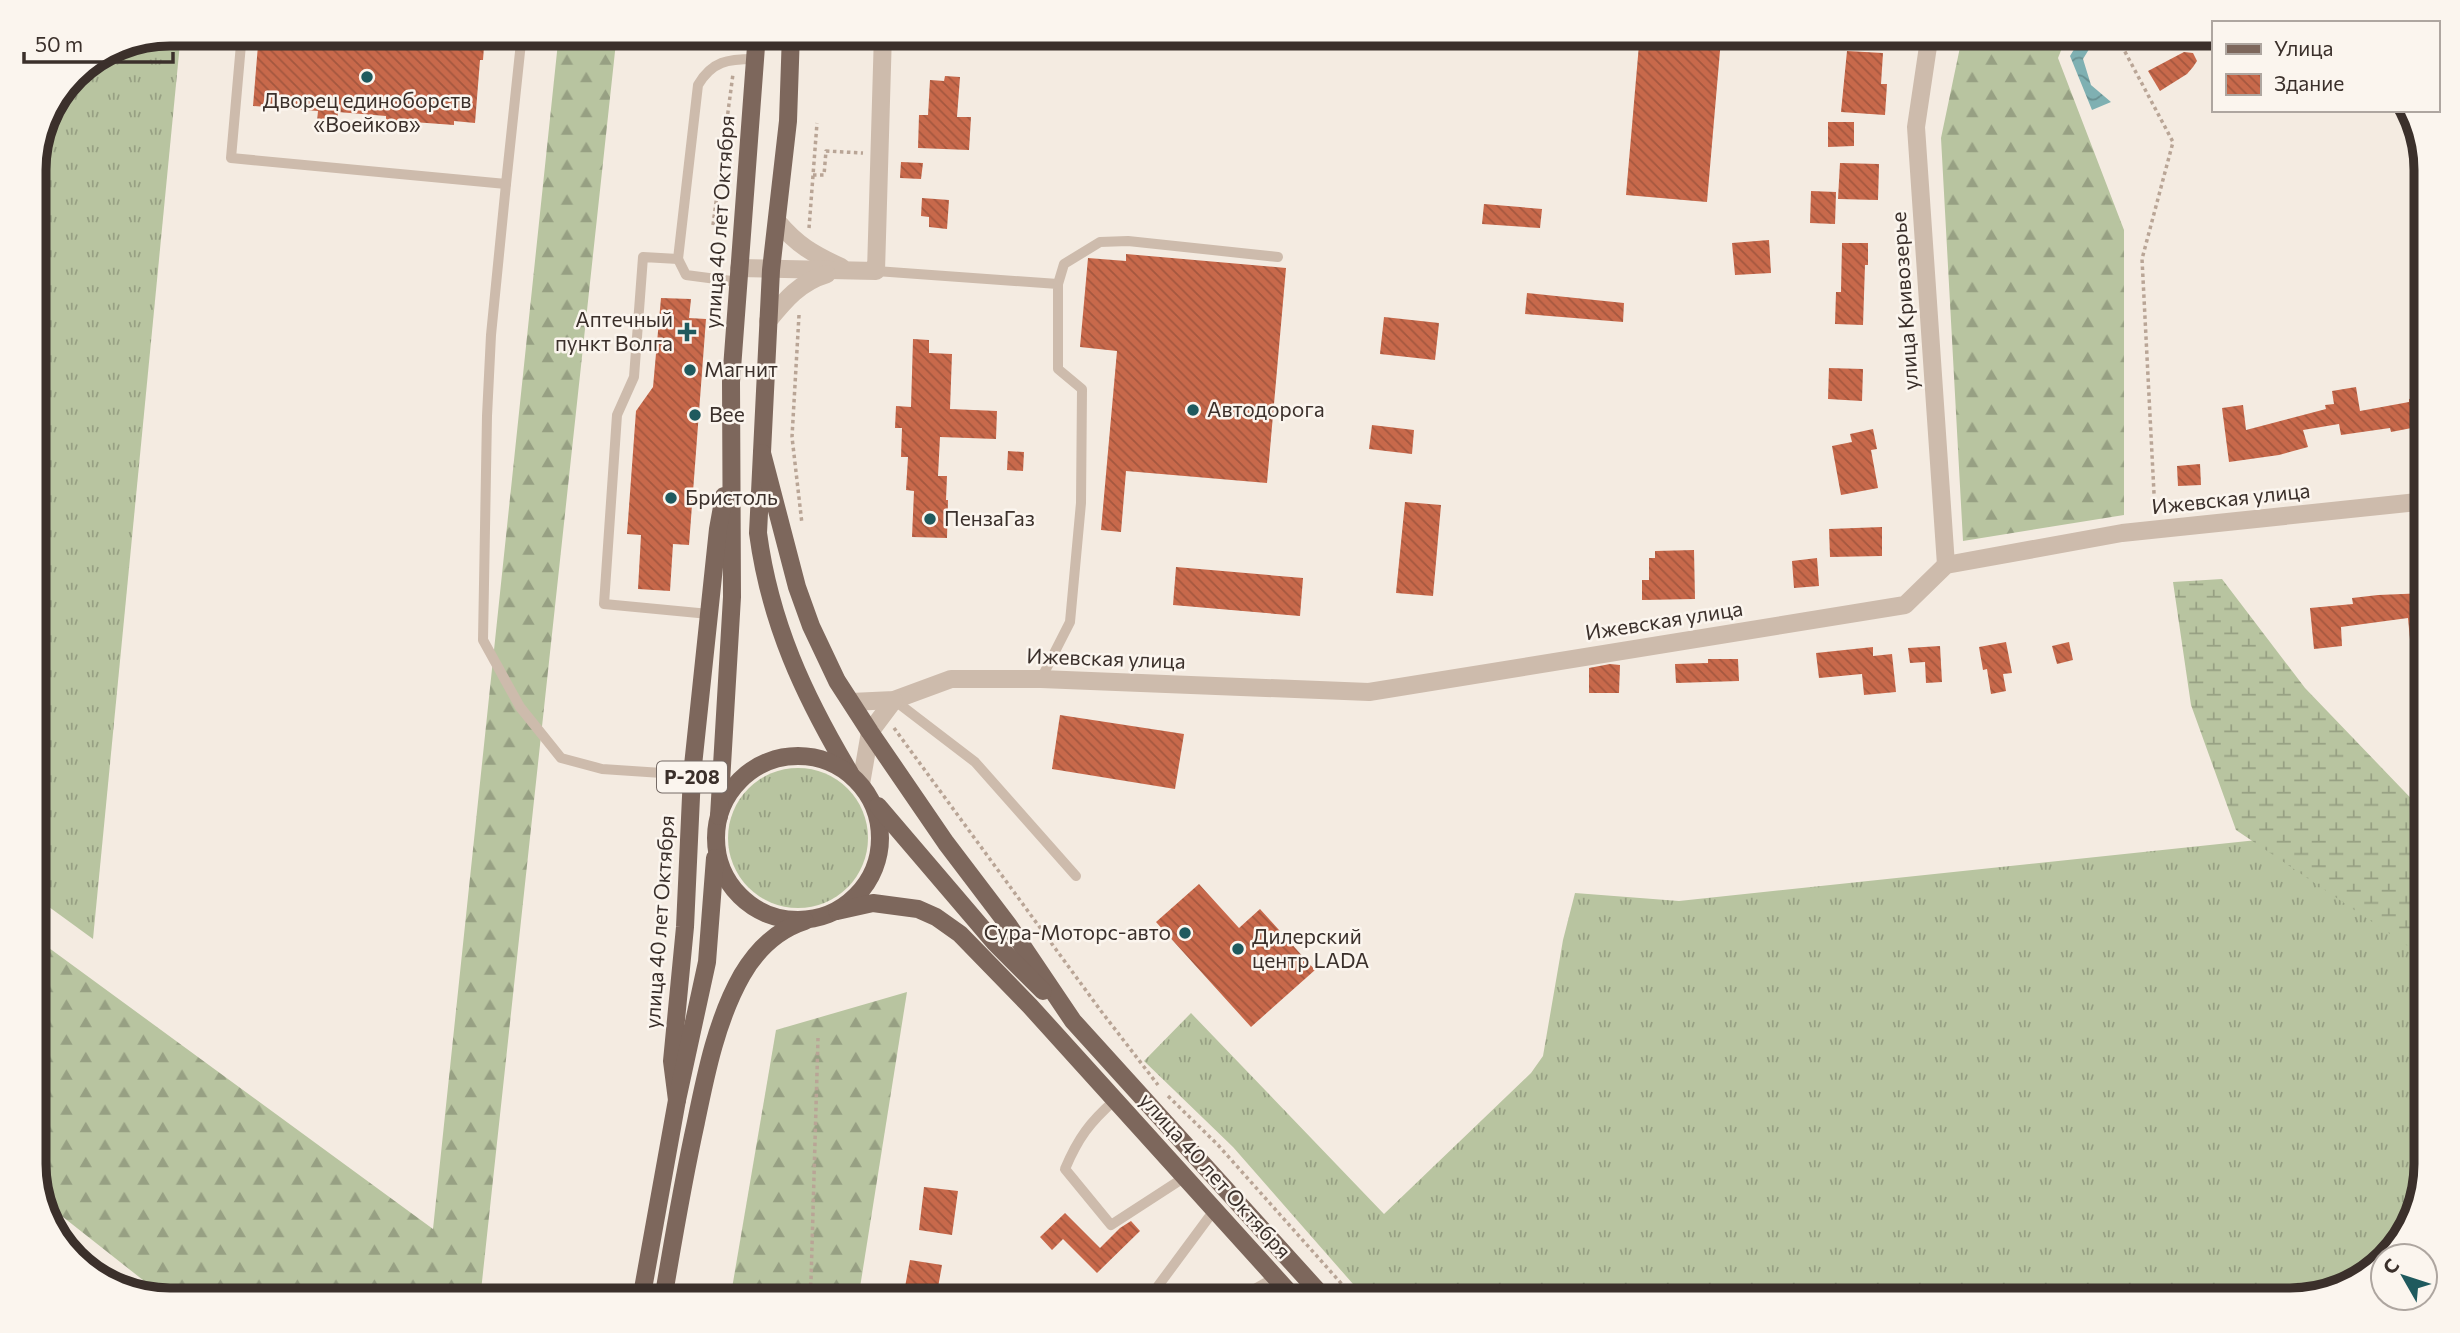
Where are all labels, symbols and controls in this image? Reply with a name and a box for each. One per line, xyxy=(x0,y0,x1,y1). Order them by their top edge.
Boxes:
scale bar xyxy=(24,21,173,65)
legend xyxy=(2212,21,2439,112)
text: 50 m xyxy=(35,31,83,56)
text: Улица xyxy=(2274,35,2333,60)
marker: Дворец единоборств «Воейков» xyxy=(359,69,375,85)
text: Здание xyxy=(2274,70,2344,95)
place label: Дворец единоборств «Воейков» xyxy=(263,87,471,136)
street label: улица 40 лет Октября xyxy=(699,114,738,330)
street label: улица Кривозерье xyxy=(1885,211,1922,391)
place label: Аптечный пункт Волга xyxy=(555,306,673,355)
marker: Аптечный пункт Волга xyxy=(679,324,695,340)
place label: Магнит xyxy=(704,356,778,381)
marker: Магнит xyxy=(682,362,698,378)
place label: Автодорога xyxy=(1207,396,1325,421)
place label: Bee xyxy=(709,401,745,426)
marker: Автодорога xyxy=(1185,402,1201,418)
marker: Bee xyxy=(687,407,703,423)
street label: Ижевская улица xyxy=(2150,477,2311,518)
place label: Бристоль xyxy=(685,484,778,509)
marker: Бристоль xyxy=(663,490,679,506)
place label: ПензаГаз xyxy=(944,505,1035,530)
marker: ПензаГаз xyxy=(922,511,938,527)
street label: Ижевская улица xyxy=(1583,595,1744,644)
street label: Ижевская улица xyxy=(1026,642,1186,673)
road number: Р-208 xyxy=(657,762,727,792)
street label: улица 40 лет Октября xyxy=(639,814,678,1030)
place label: Сура-Моторс-авто xyxy=(984,919,1171,944)
place label: Дилерский центр LADA xyxy=(1252,923,1369,972)
marker: Сура-Моторс-авто xyxy=(1177,925,1193,941)
marker: Дилерский центр LADA xyxy=(1230,941,1246,957)
street label: улица 40 лет Октября xyxy=(1135,1087,1297,1263)
north arrow xyxy=(2369,1242,2439,1312)
text: С xyxy=(2377,1254,2403,1278)

